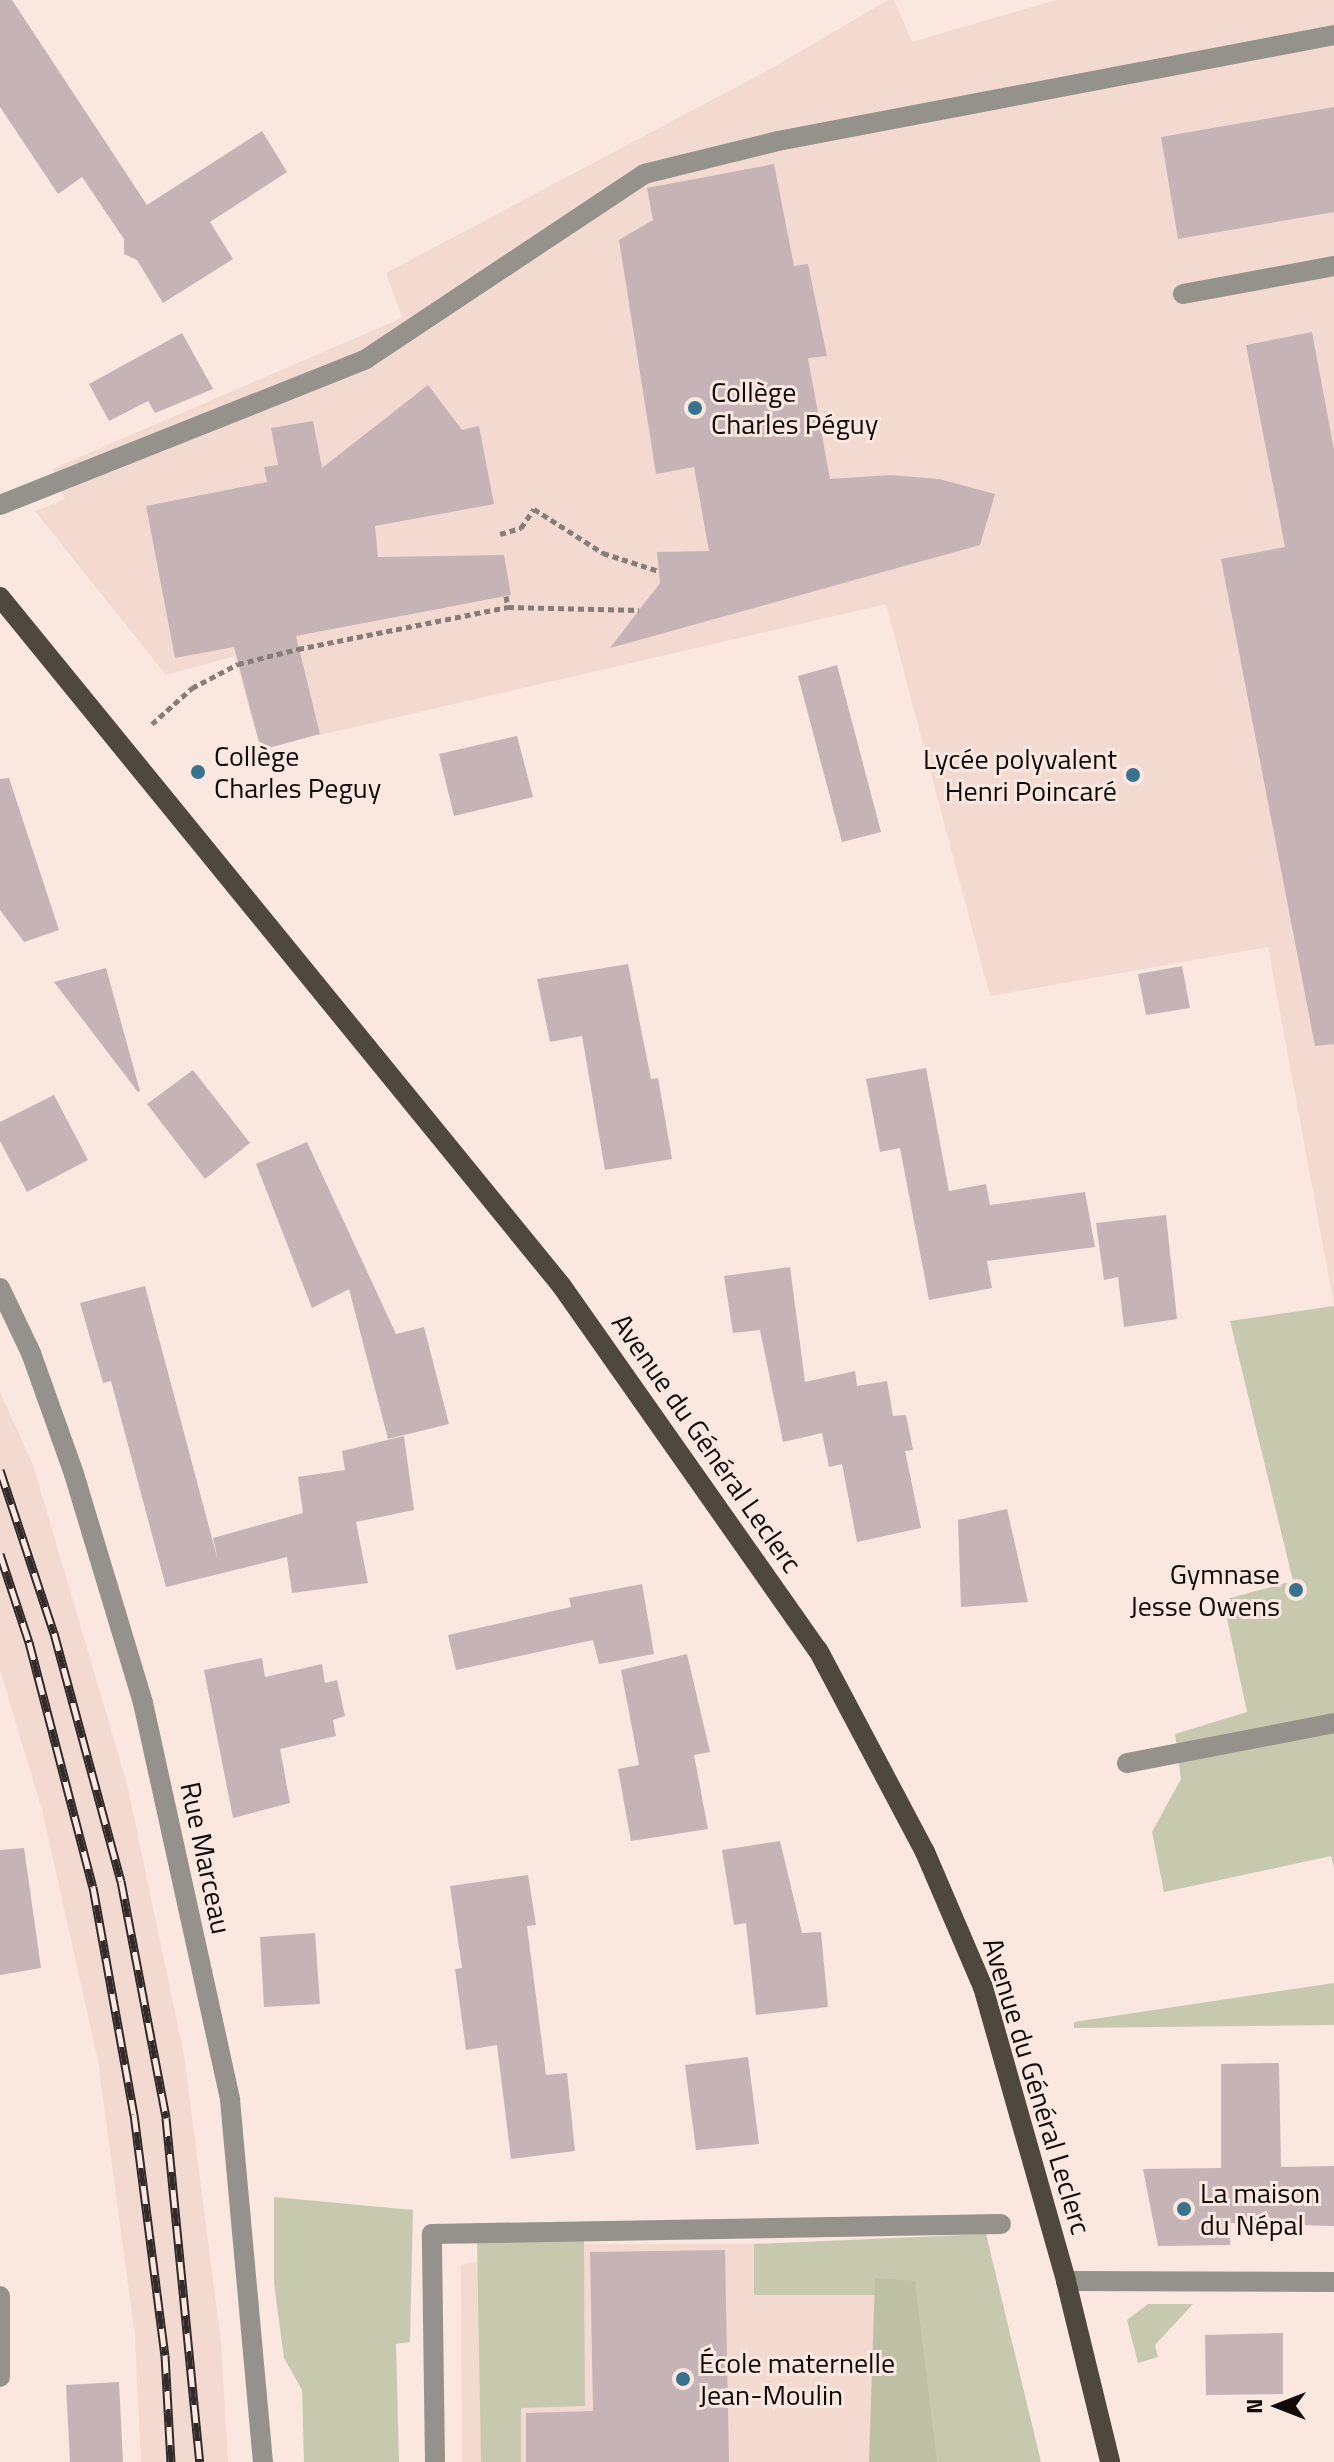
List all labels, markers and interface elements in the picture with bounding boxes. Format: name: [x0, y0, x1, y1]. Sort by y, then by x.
place label: Collège Charles Péguy: [711, 375, 878, 441]
marker: Collège Charles Péguy: [686, 399, 704, 417]
place label: Collège Charles Peguy: [214, 739, 381, 805]
place label: Lycée polyvalent Henri Poincaré: [923, 742, 1117, 808]
marker: Collège Charles Peguy: [189, 763, 207, 781]
marker: Lycée polyvalent Henri Poincaré: [1124, 766, 1142, 784]
street label: Avenue du Général Leclerc: [605, 1307, 809, 1579]
place label: Gymnase Jesse Owens: [1130, 1557, 1280, 1623]
marker: Gymnase Jesse Owens: [1287, 1581, 1305, 1599]
street label: Rue Marceau: [174, 1779, 238, 1937]
street label: Avenue du Général Leclerc: [976, 1934, 1098, 2238]
place label: La maison du Népal: [1200, 2176, 1320, 2242]
marker: La maison du Népal: [1175, 2200, 1193, 2218]
place label: École maternelle Jean-Moulin: [699, 2346, 895, 2412]
north arrow: [1238, 2366, 1318, 2446]
marker: École maternelle Jean-Moulin: [674, 2370, 692, 2388]
text: N: [1237, 2398, 1271, 2414]

